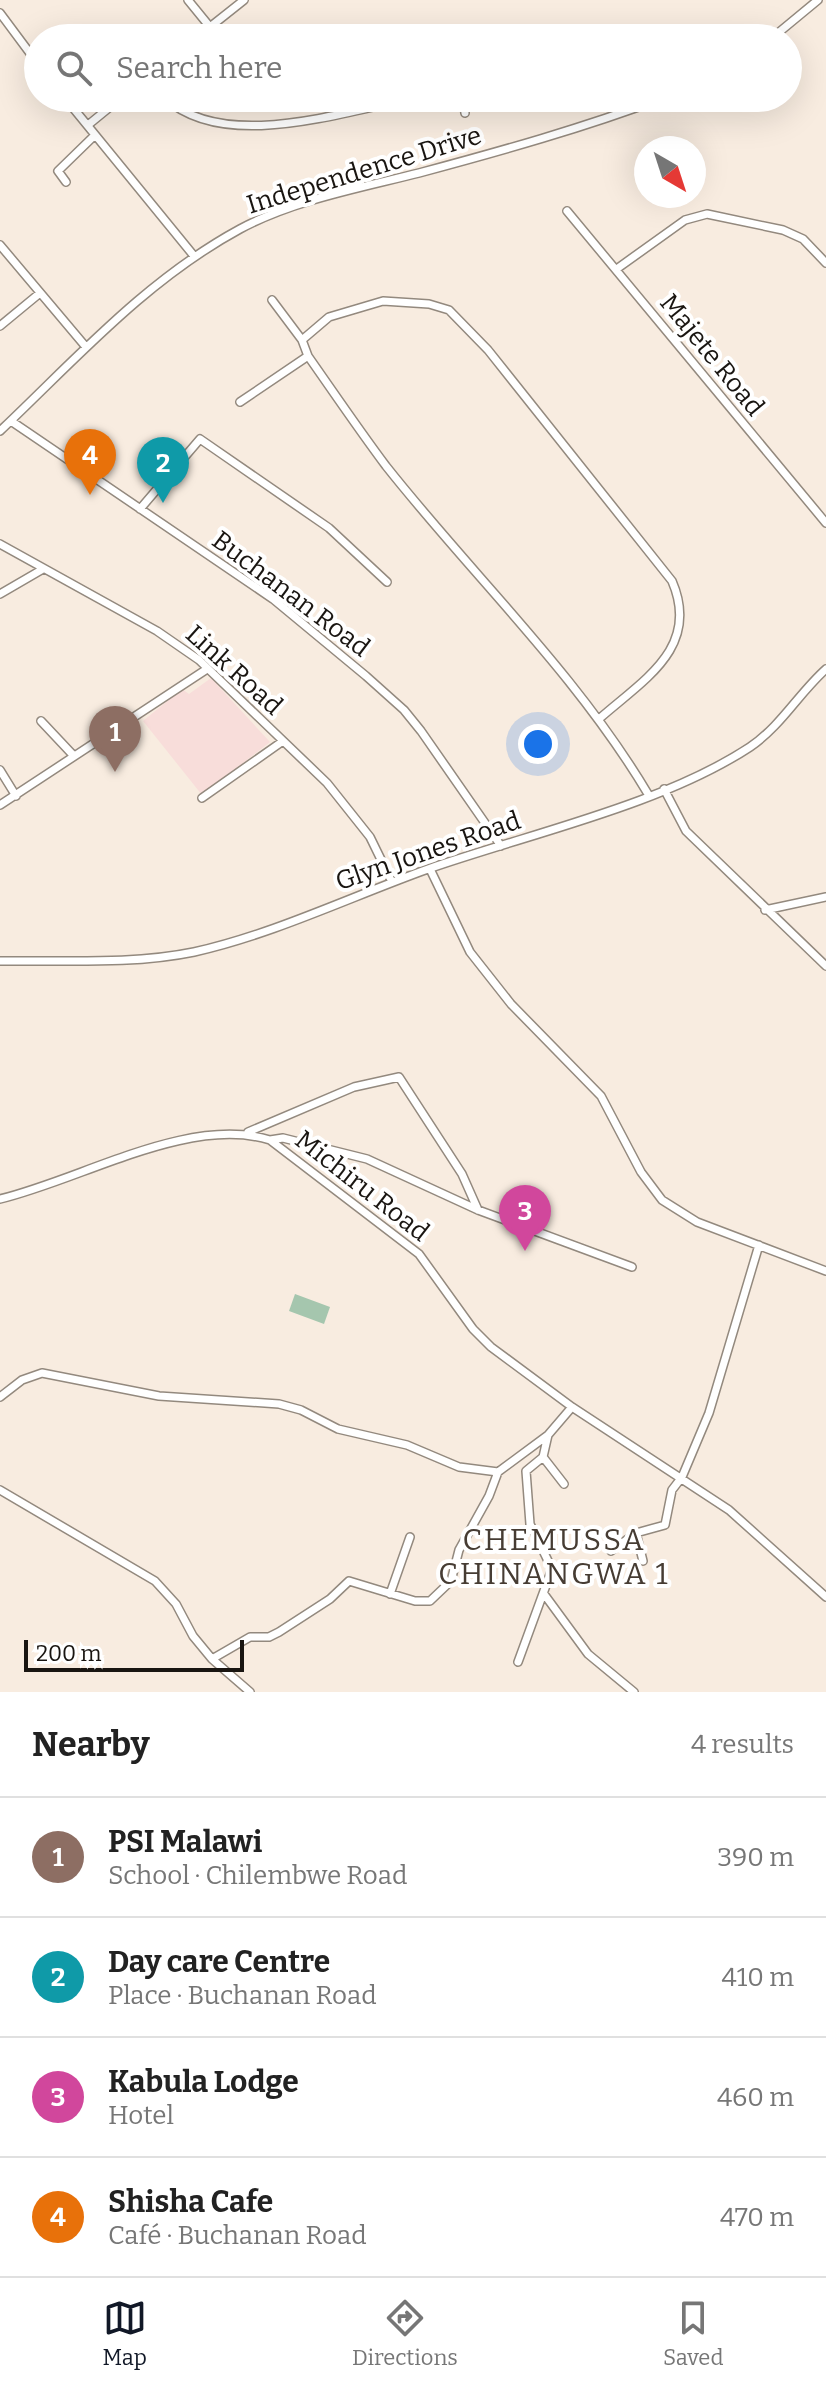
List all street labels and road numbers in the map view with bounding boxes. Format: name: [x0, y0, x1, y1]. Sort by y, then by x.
street label: Independence Drive: [243, 120, 485, 220]
street label: Majete Road: [653, 288, 771, 422]
street label: Buchanan Road: [206, 525, 376, 663]
street label: Link Road: [179, 619, 289, 721]
street label: Glyn Jones Road: [331, 805, 525, 897]
street label: Michiru Road: [289, 1124, 435, 1248]

